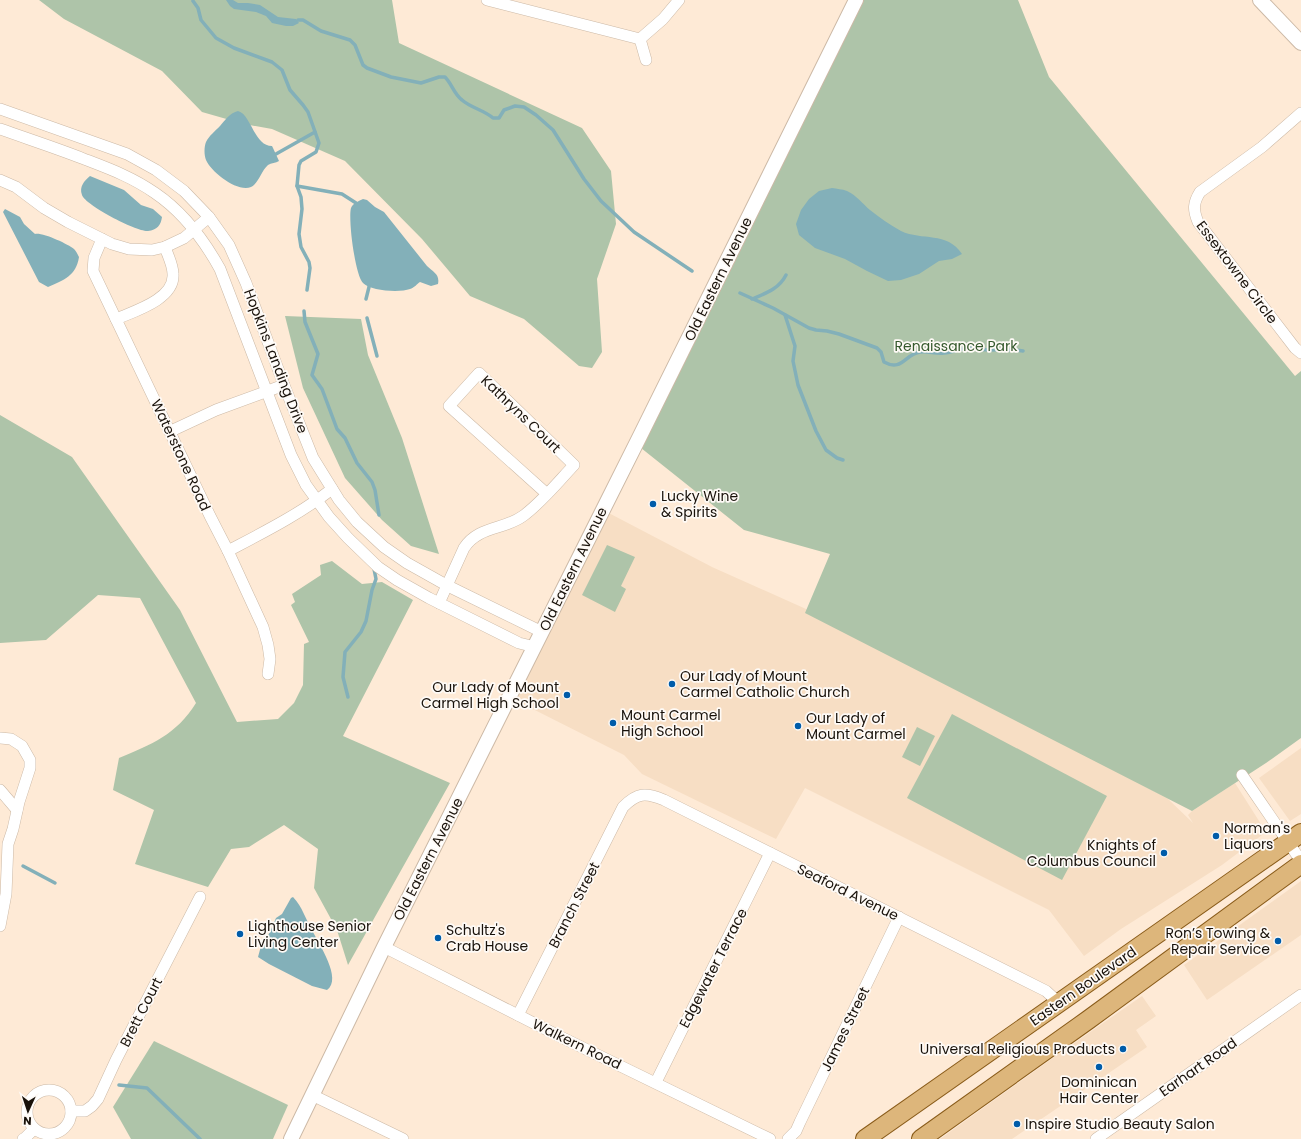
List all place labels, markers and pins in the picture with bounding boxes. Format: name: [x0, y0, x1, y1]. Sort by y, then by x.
place label: Lucky Wine & Spirits: [661, 486, 738, 522]
marker: Lucky Wine & Spirits: [648, 499, 658, 509]
place label: Our Lady of Mount Carmel Catholic Church: [680, 666, 850, 702]
place label: Our Lady of Mount Carmel High School: [421, 677, 559, 713]
marker: Our Lady of Mount Carmel Catholic Church: [667, 679, 677, 689]
marker: Our Lady of Mount Carmel High School: [562, 690, 572, 700]
place label: Mount Carmel High School: [621, 705, 721, 741]
place label: Our Lady of Mount Carmel: [806, 708, 906, 744]
marker: Mount Carmel High School: [608, 718, 618, 728]
marker: Our Lady of Mount Carmel: [793, 721, 803, 731]
place label: Norman's Liquors: [1224, 818, 1290, 854]
marker: Norman's Liquors: [1211, 831, 1221, 841]
place label: Knights of Columbus Council: [1027, 835, 1156, 871]
marker: Knights of Columbus Council: [1159, 848, 1169, 858]
place label: Lighthouse Senior Living Center: [248, 916, 371, 952]
place label: Schultz's Crab House: [446, 920, 529, 956]
place label: Ron’s Towing & Repair Service: [1165, 923, 1271, 959]
marker: Lighthouse Senior Living Center: [235, 929, 245, 939]
marker: Schultz's Crab House: [433, 933, 443, 943]
marker: Ron’s Towing & Repair Service: [1273, 936, 1283, 946]
place label: Universal Religious Products: [920, 1039, 1115, 1059]
marker: Universal Religious Products: [1118, 1044, 1128, 1054]
marker: Dominican Hair Center: [1094, 1062, 1104, 1072]
place label: Dominican Hair Center: [1059, 1072, 1139, 1108]
place label: Inspire Studio Beauty Salon: [1025, 1114, 1215, 1134]
marker: Inspire Studio Beauty Salon: [1012, 1119, 1022, 1129]

